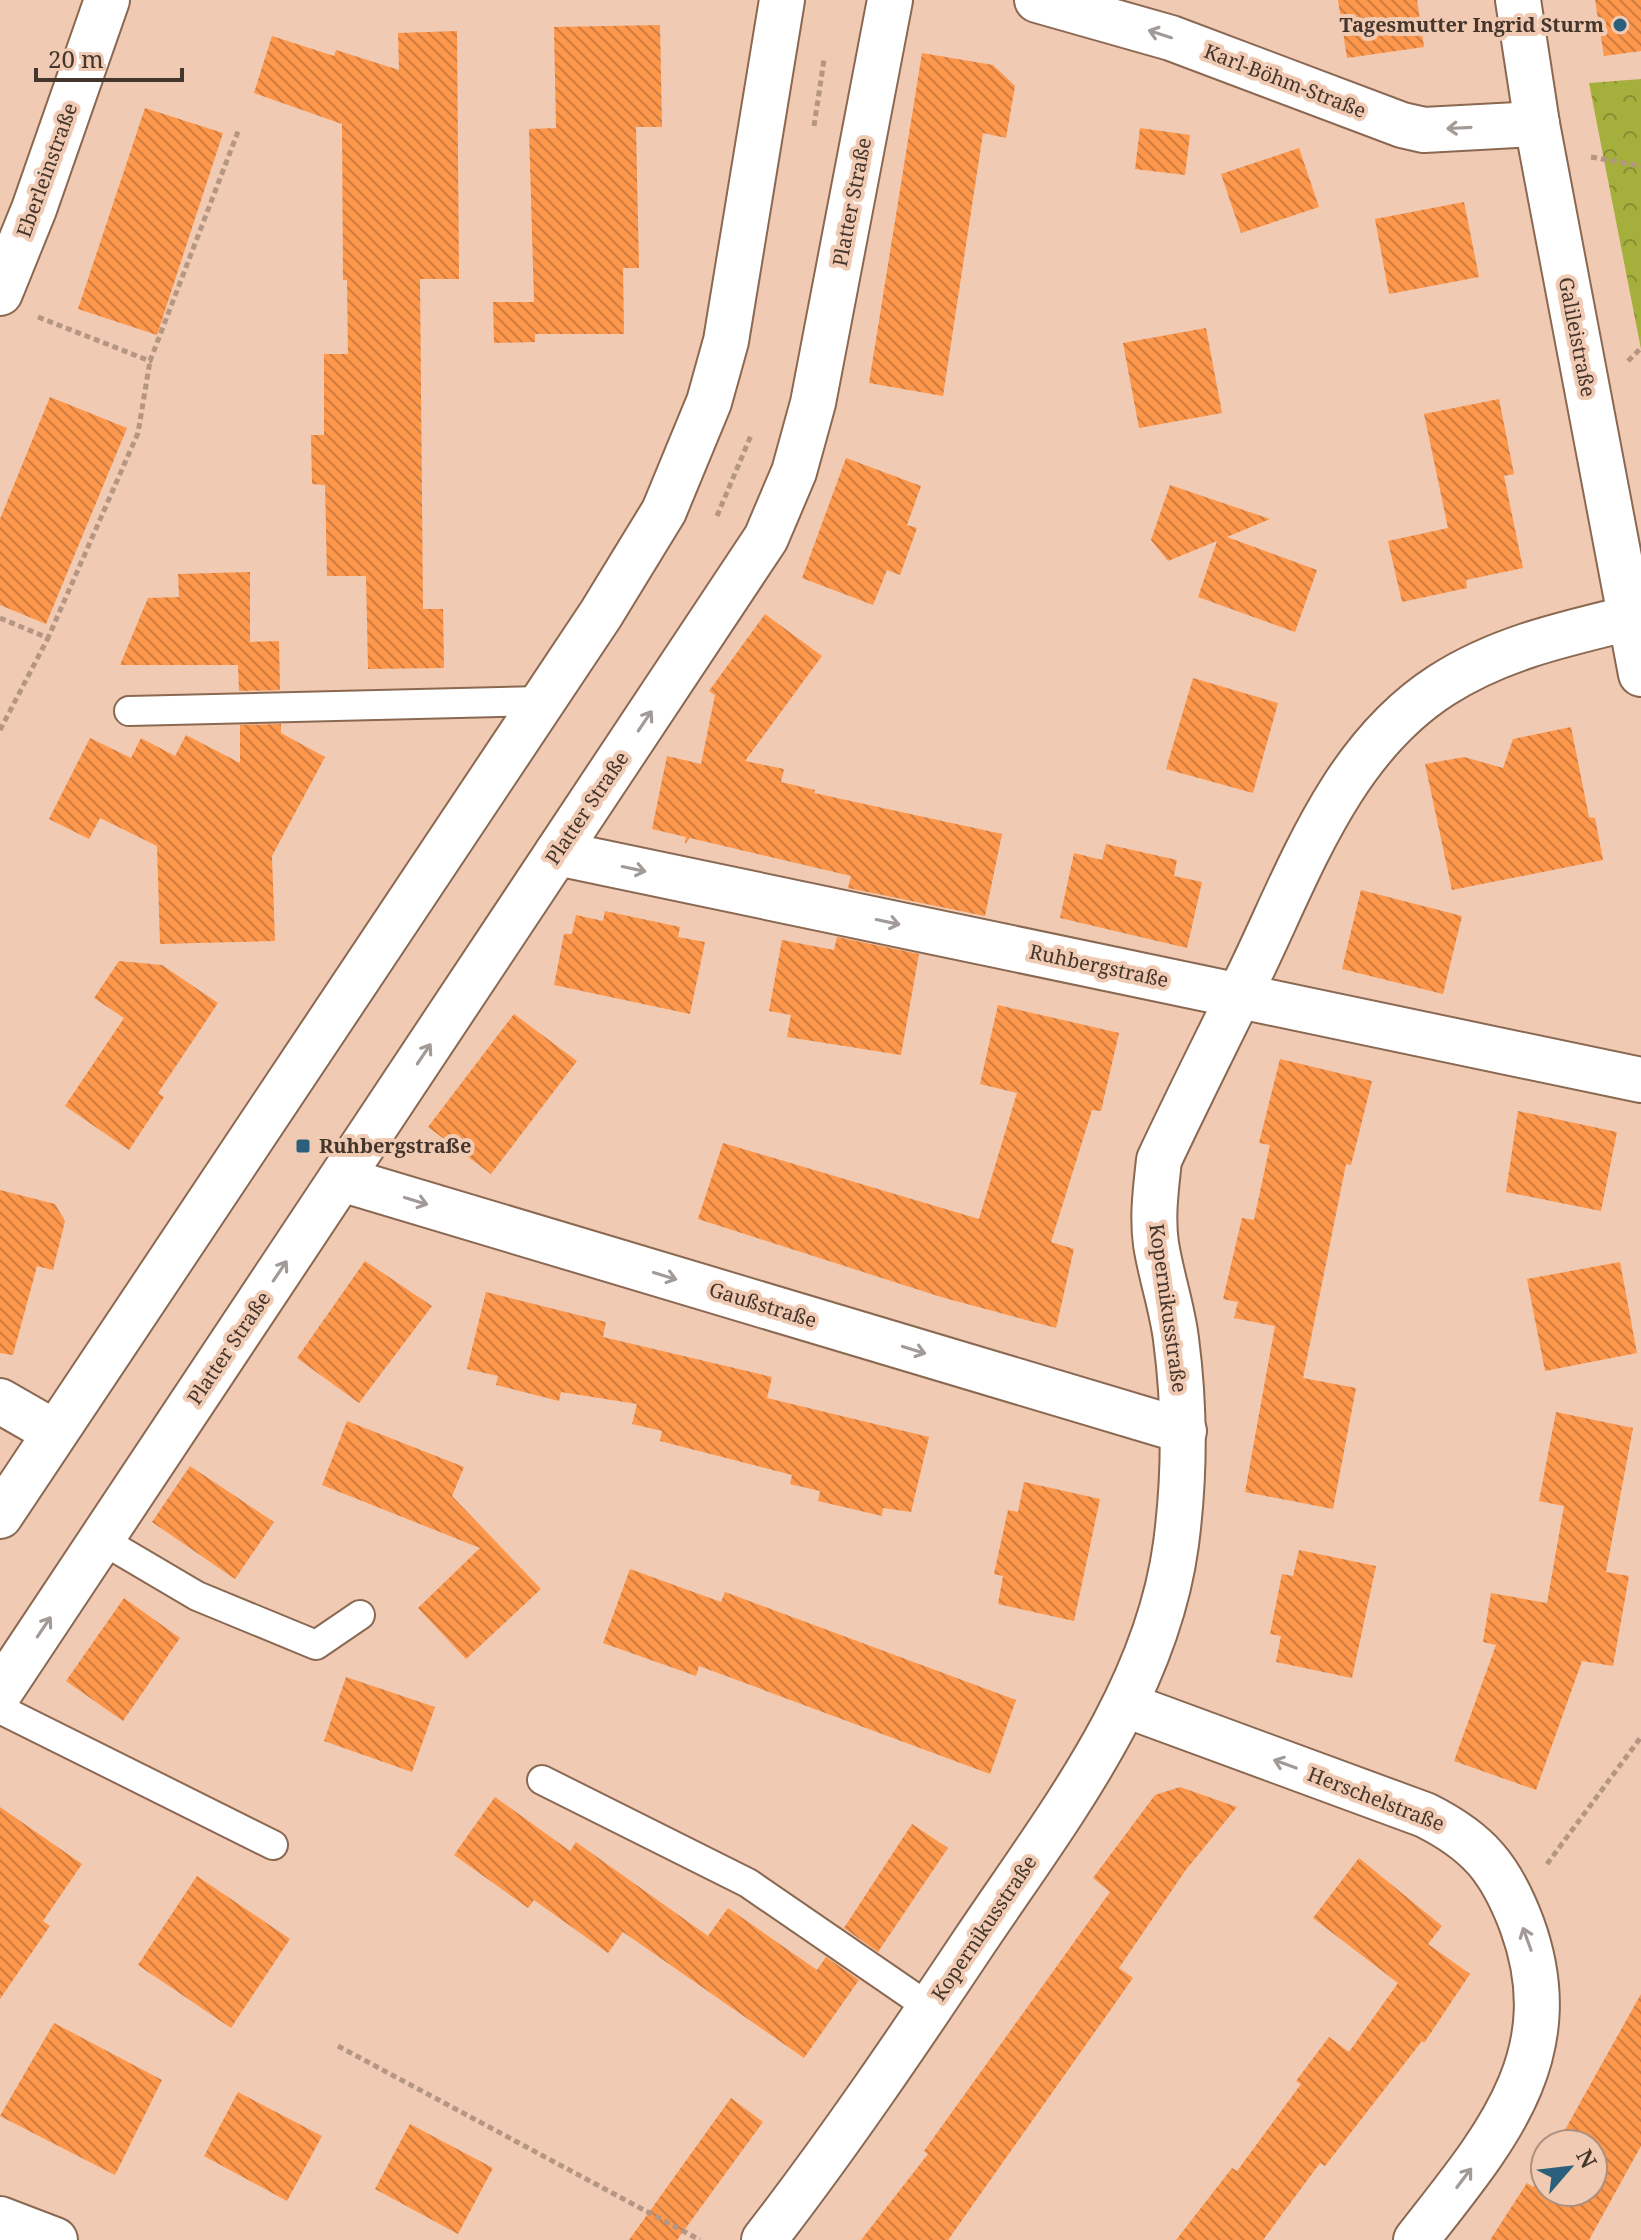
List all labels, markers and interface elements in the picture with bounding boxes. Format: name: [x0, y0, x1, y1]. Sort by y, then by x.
place label: Tagesmutter Ingrid Sturm: [1339, 11, 1604, 38]
marker: Tagesmutter Ingrid Sturm: [1611, 16, 1629, 34]
one-way arrow: [1148, 26, 1173, 41]
scale bar: [36, 32, 182, 82]
street label: Karl-Böhm-Straße: [1200, 37, 1370, 124]
text: 20 m: [48, 42, 104, 75]
street label: Eberleinstraße: [10, 99, 83, 241]
one-way arrow: [1446, 121, 1473, 136]
street label: Platter Straße: [826, 135, 877, 269]
street label: Galileistraße: [1553, 275, 1602, 399]
one-way arrow: [638, 710, 654, 733]
street label: Platter Straße: [539, 746, 634, 869]
one-way arrow: [620, 862, 646, 877]
one-way arrow: [875, 915, 900, 930]
street label: Ruhbergstraße: [1027, 938, 1171, 993]
one-way arrow: [416, 1043, 432, 1066]
place label: Ruhbergstraße: [319, 1132, 471, 1159]
marker: Ruhbergstraße: [294, 1137, 312, 1155]
one-way arrow: [403, 1194, 429, 1209]
street label: Kopernikusstraße: [1143, 1222, 1194, 1394]
one-way arrow: [273, 1260, 289, 1283]
one-way arrow: [652, 1269, 678, 1284]
street label: Gaußstraße: [706, 1275, 820, 1334]
street label: Platter Straße: [181, 1286, 276, 1409]
one-way arrow: [901, 1343, 927, 1358]
one-way arrow: [35, 1617, 52, 1639]
one-way arrow: [1273, 1756, 1298, 1770]
street label: Herschelstraße: [1304, 1760, 1448, 1837]
street label: Kopernikusstraße: [925, 1850, 1042, 2006]
one-way arrow: [1519, 1927, 1533, 1952]
north arrow: [1529, 2128, 1609, 2208]
text: N: [1570, 2143, 1605, 2173]
one-way arrow: [1455, 2168, 1472, 2189]

